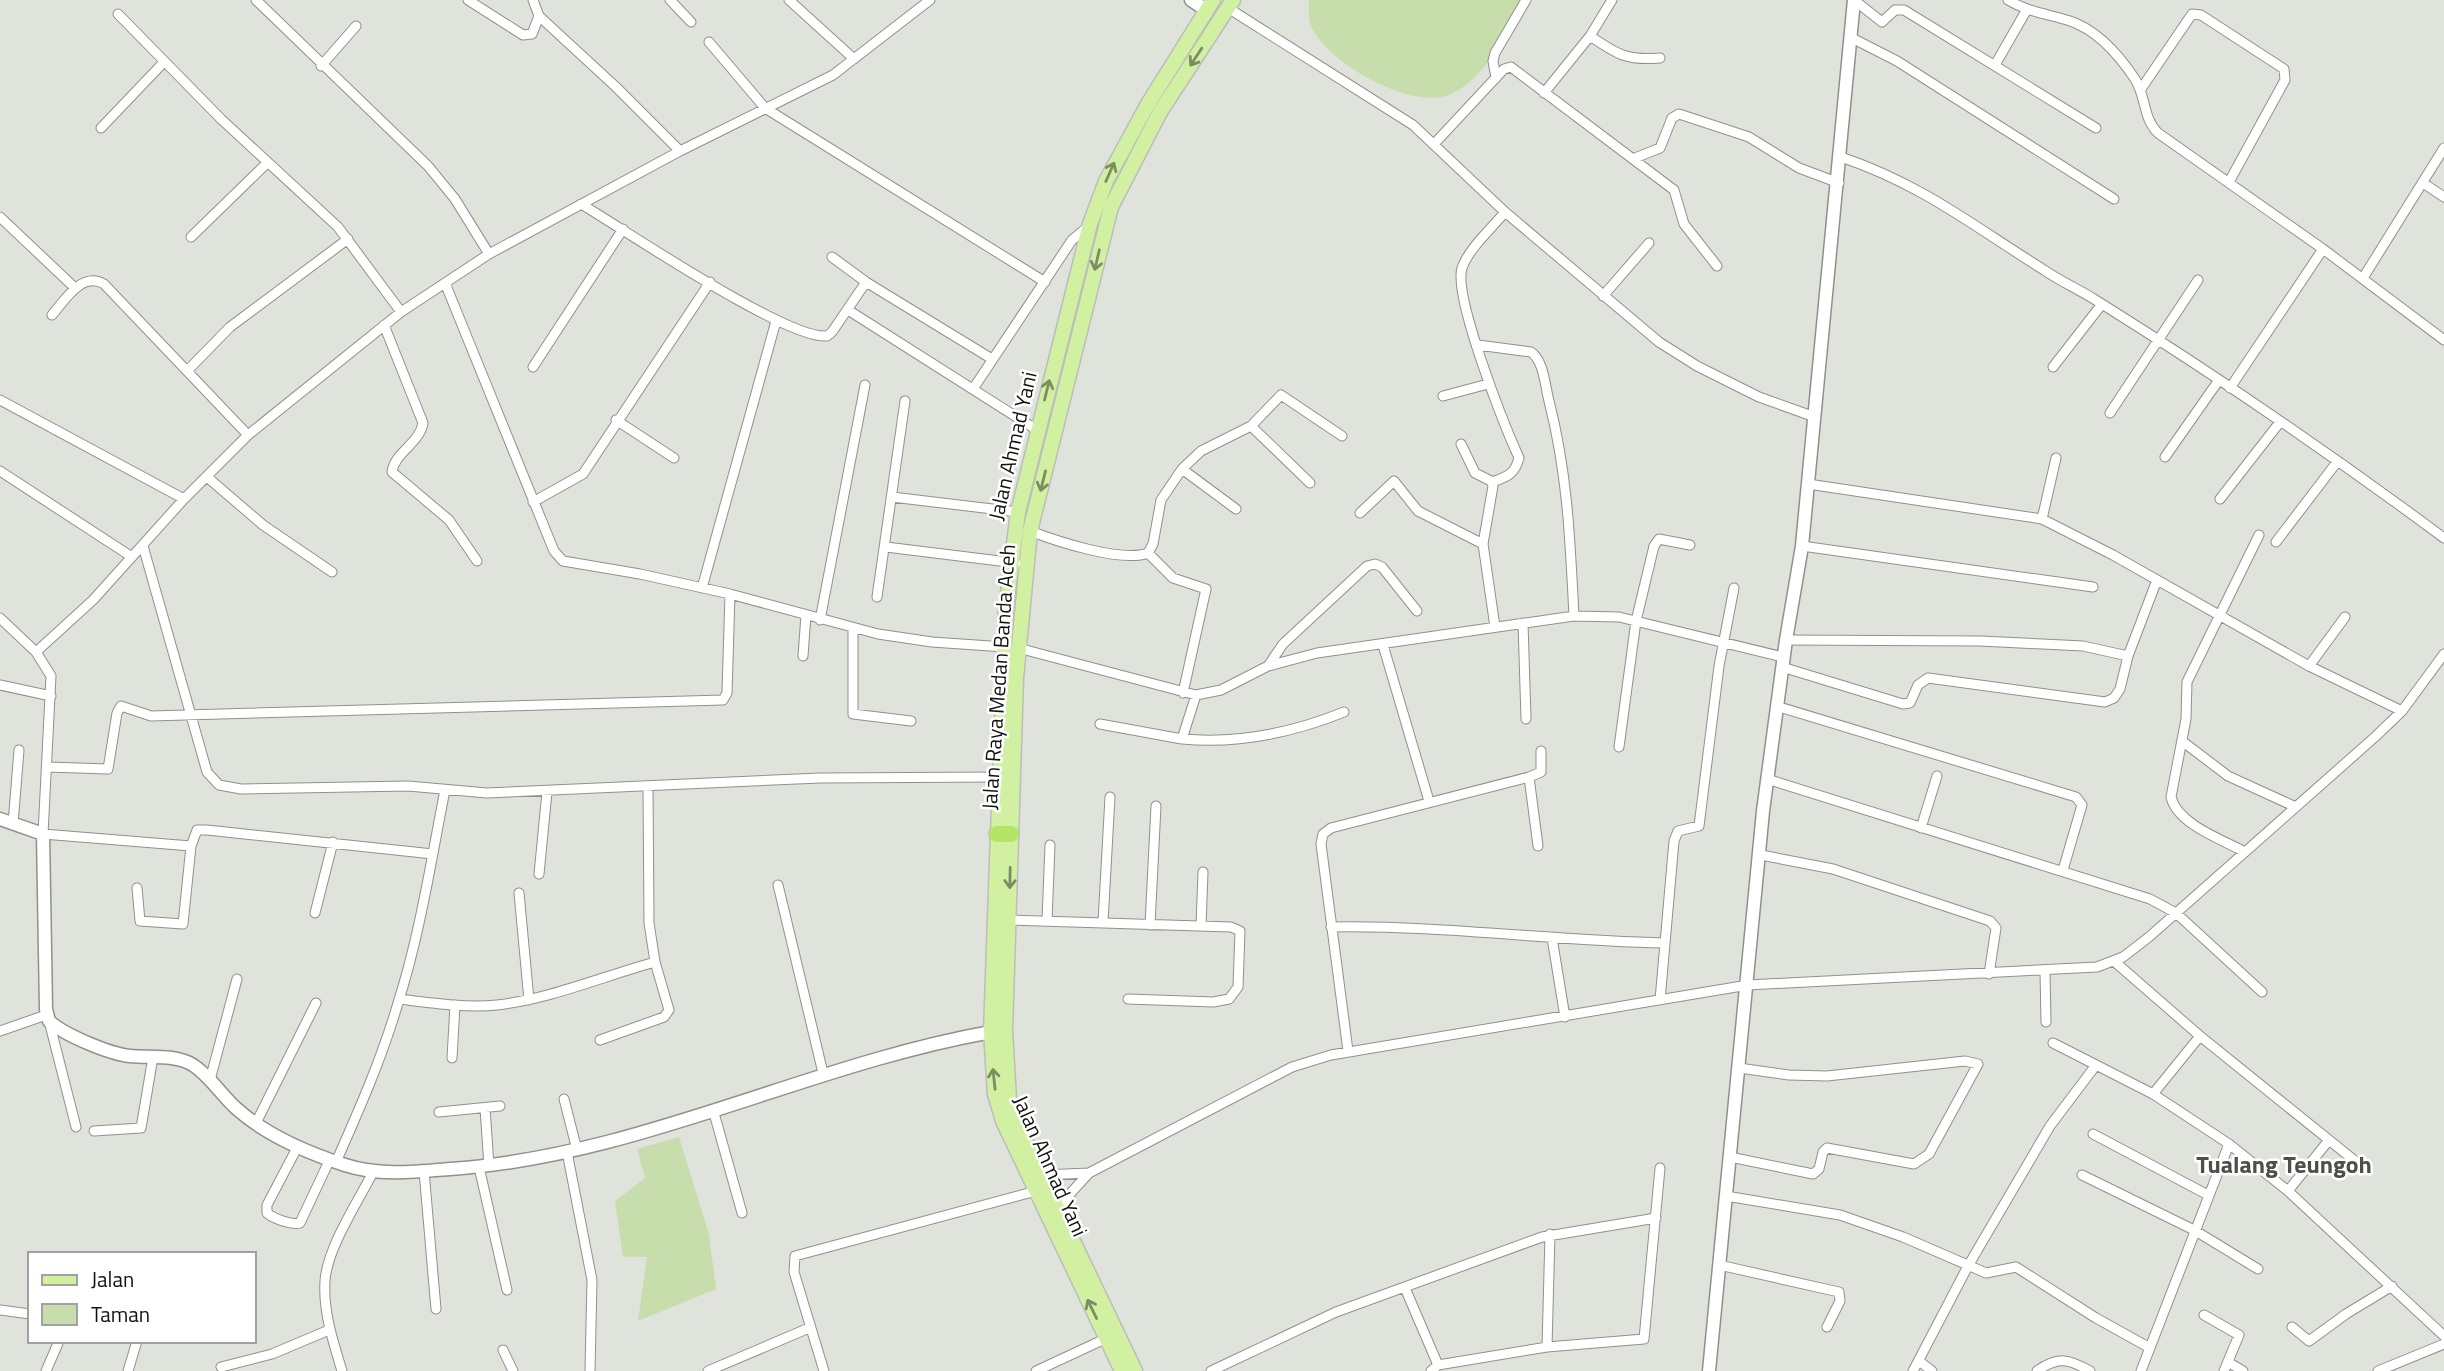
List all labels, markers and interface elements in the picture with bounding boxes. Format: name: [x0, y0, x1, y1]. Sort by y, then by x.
one-way arrow: [1188, 47, 1203, 66]
one-way arrow: [1104, 162, 1117, 183]
one-way arrow: [1089, 248, 1103, 271]
street label: Jalan Ahmad Yani: [979, 368, 1045, 523]
one-way arrow: [1041, 379, 1054, 402]
one-way arrow: [1036, 469, 1049, 492]
street label: Jalan Raya Medan Banda Aceh: [973, 543, 1023, 811]
one-way arrow: [1003, 866, 1017, 889]
one-way arrow: [987, 1068, 1000, 1090]
street label: Jalan Ahmad Yani: [1005, 1090, 1096, 1241]
district label: Tualang Teungoh: [2196, 1146, 2372, 1182]
legend: [28, 1252, 256, 1343]
text: Jalan: [91, 1263, 134, 1295]
text: Taman: [91, 1298, 150, 1330]
one-way arrow: [1085, 1299, 1099, 1320]

